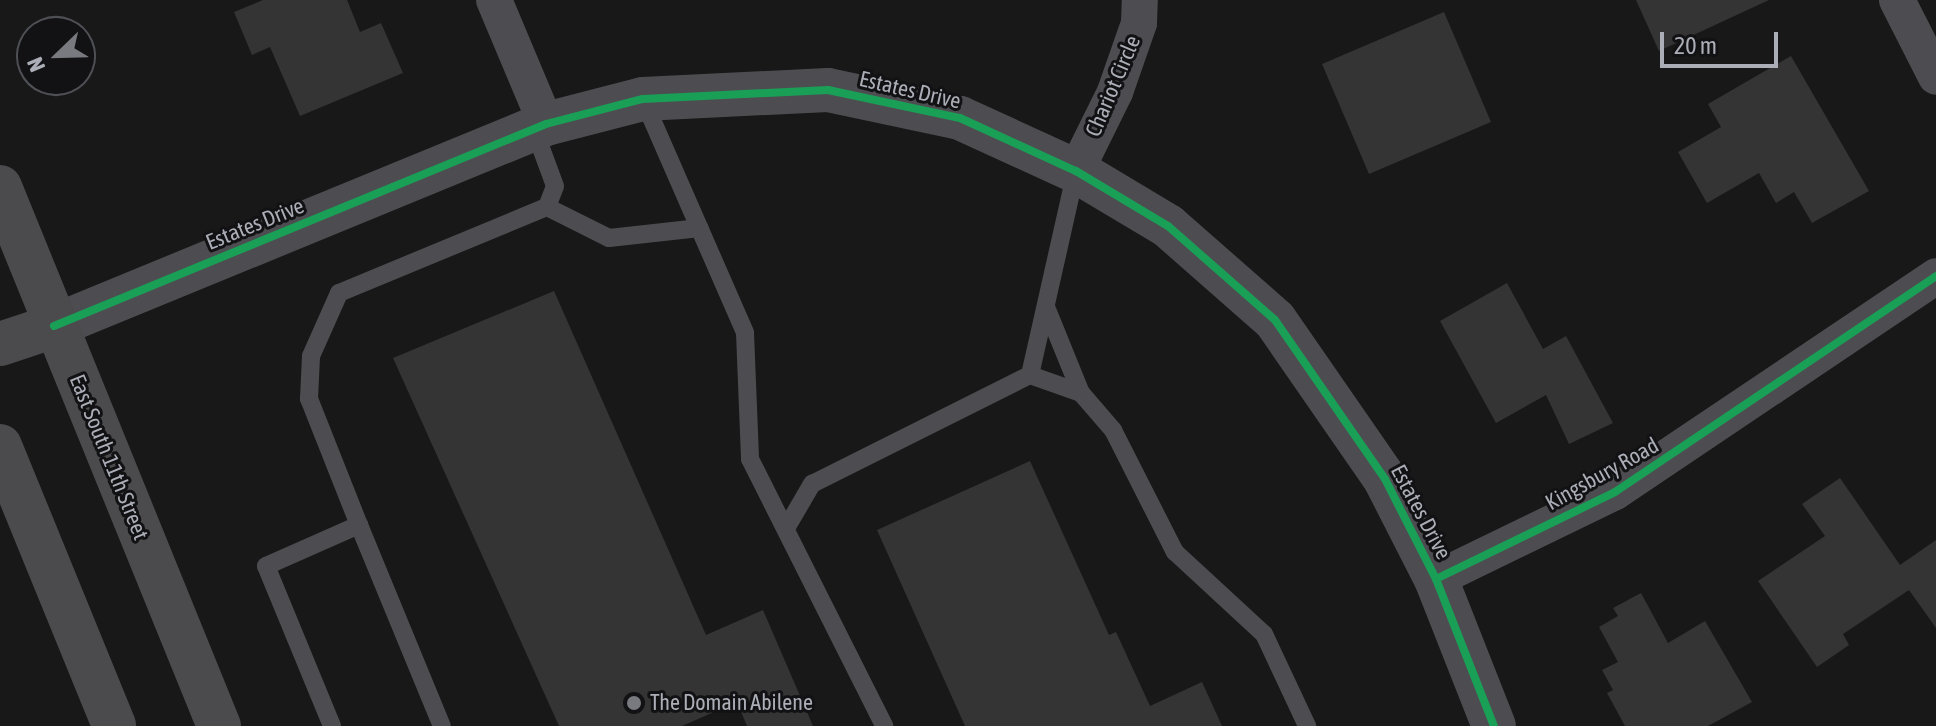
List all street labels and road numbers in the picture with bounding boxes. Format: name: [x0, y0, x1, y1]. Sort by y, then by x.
street label: Chariot Circle: [1080, 31, 1146, 141]
street label: Estates Drive: [857, 66, 963, 114]
street label: Estates Drive: [202, 192, 308, 256]
street label: East South 11th Street: [64, 371, 154, 543]
street label: Kingsbury Road: [1541, 432, 1663, 516]
street label: Estates Drive: [1385, 460, 1457, 564]

